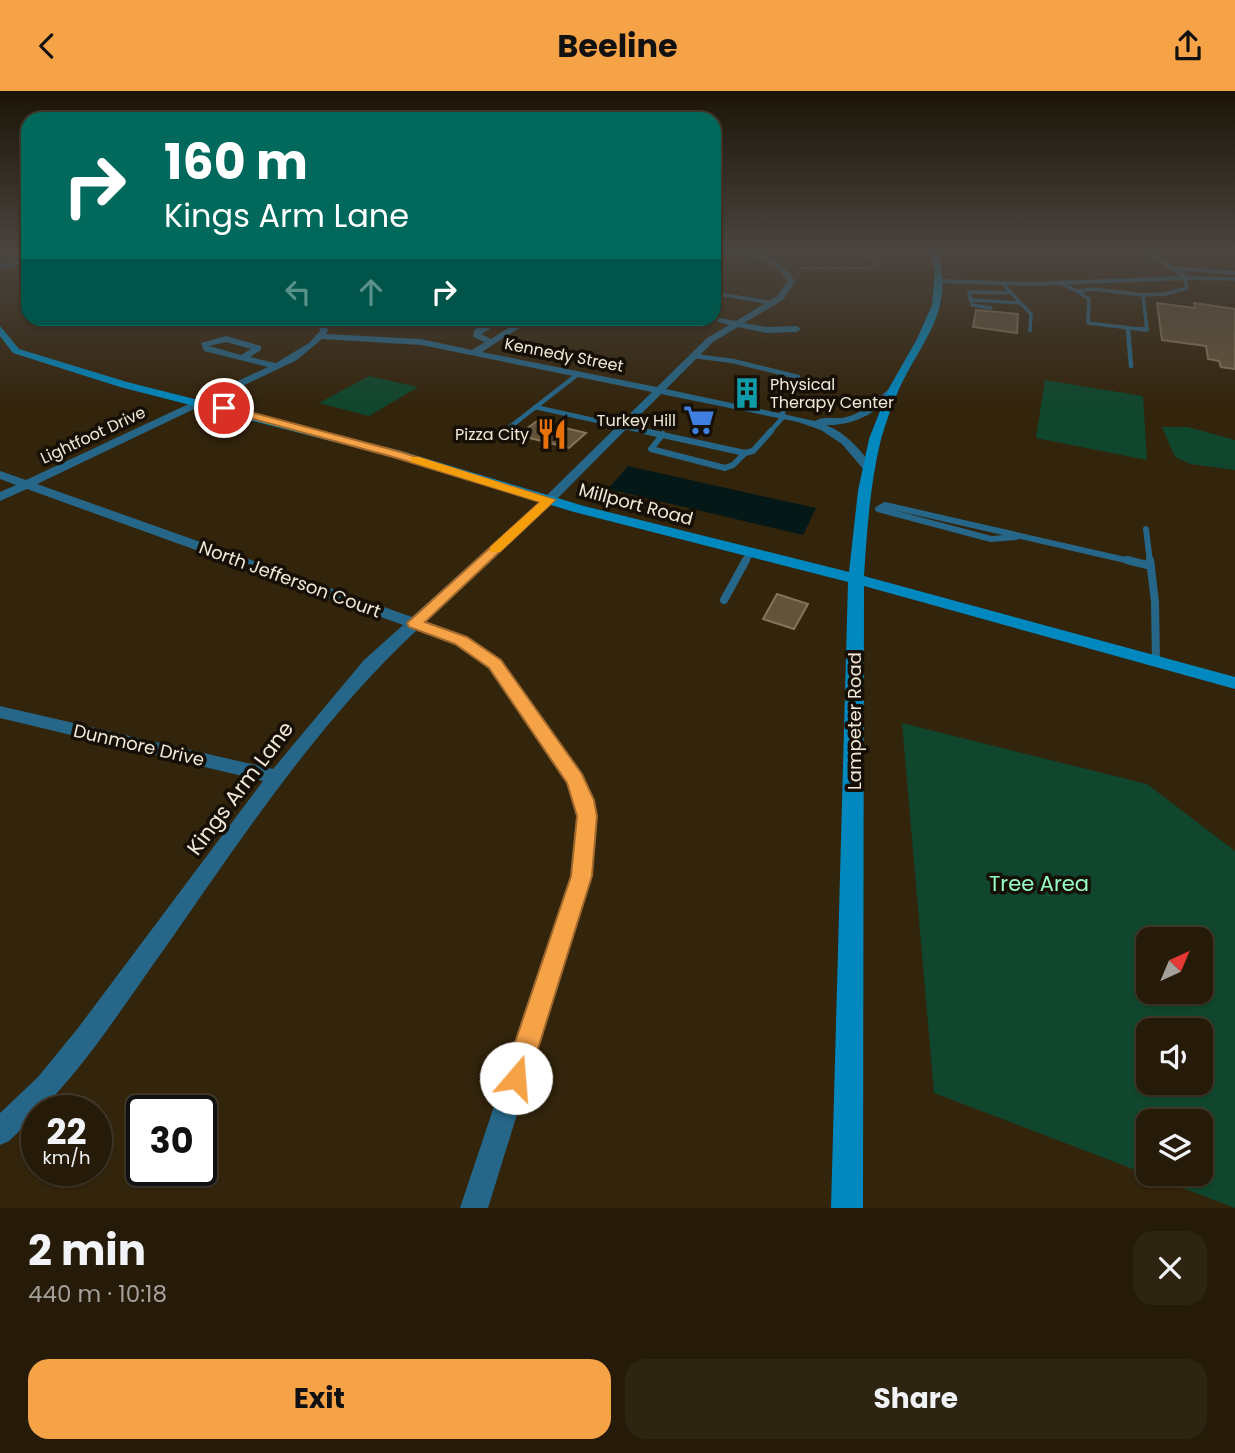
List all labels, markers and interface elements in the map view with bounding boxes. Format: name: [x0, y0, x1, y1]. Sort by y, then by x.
text: Beeline: [557, 23, 678, 68]
icon: back: [28, 27, 66, 65]
icon: share: [1169, 27, 1207, 65]
text: 160 m: [164, 128, 308, 196]
icon: right: [49, 140, 140, 231]
text: Kings Arm Lane: [164, 193, 409, 238]
icon: left: [279, 273, 317, 311]
icon: ahead: [352, 273, 390, 311]
icon: right: [425, 273, 463, 311]
street label: Kennedy Street: [502, 332, 626, 378]
place label: Physical Therapy Center: [770, 373, 894, 414]
building icon: Physical Therapy Center: [730, 376, 764, 410]
pin: [194, 378, 254, 438]
icon: arrive: [205, 389, 243, 427]
street label: Lightfoot Drive: [37, 401, 149, 469]
supermarket icon: Turkey Hill: [682, 403, 716, 437]
place label: Turkey Hill: [597, 409, 676, 432]
restaurant icon: Pizza City: [535, 417, 569, 451]
place label: Pizza City: [455, 423, 529, 446]
street label: Millport Road: [576, 477, 696, 531]
street label: North Jefferson Court: [196, 534, 384, 624]
street label: Lampeter Road: [842, 652, 867, 790]
street label: Kings Arm Lane: [180, 715, 300, 861]
street label: Dunmore Drive: [71, 718, 207, 772]
park label: Tree Area: [989, 869, 1089, 898]
north arrow: [1136, 927, 1213, 1005]
map controls: [1136, 927, 1213, 1186]
button: sound: [1136, 1018, 1213, 1095]
position arrow: [479, 1041, 553, 1115]
speed limit sign: 30: [126, 1095, 217, 1186]
text: 22: [47, 1107, 86, 1156]
button: layers: [1136, 1109, 1213, 1186]
text: km/h: [43, 1145, 90, 1170]
text: 2 min: [28, 1221, 146, 1280]
button: close: [1133, 1231, 1207, 1305]
text: 440 m · 10:18: [28, 1278, 167, 1310]
button: Exit: [28, 1359, 611, 1439]
button: Share: [625, 1359, 1207, 1439]

